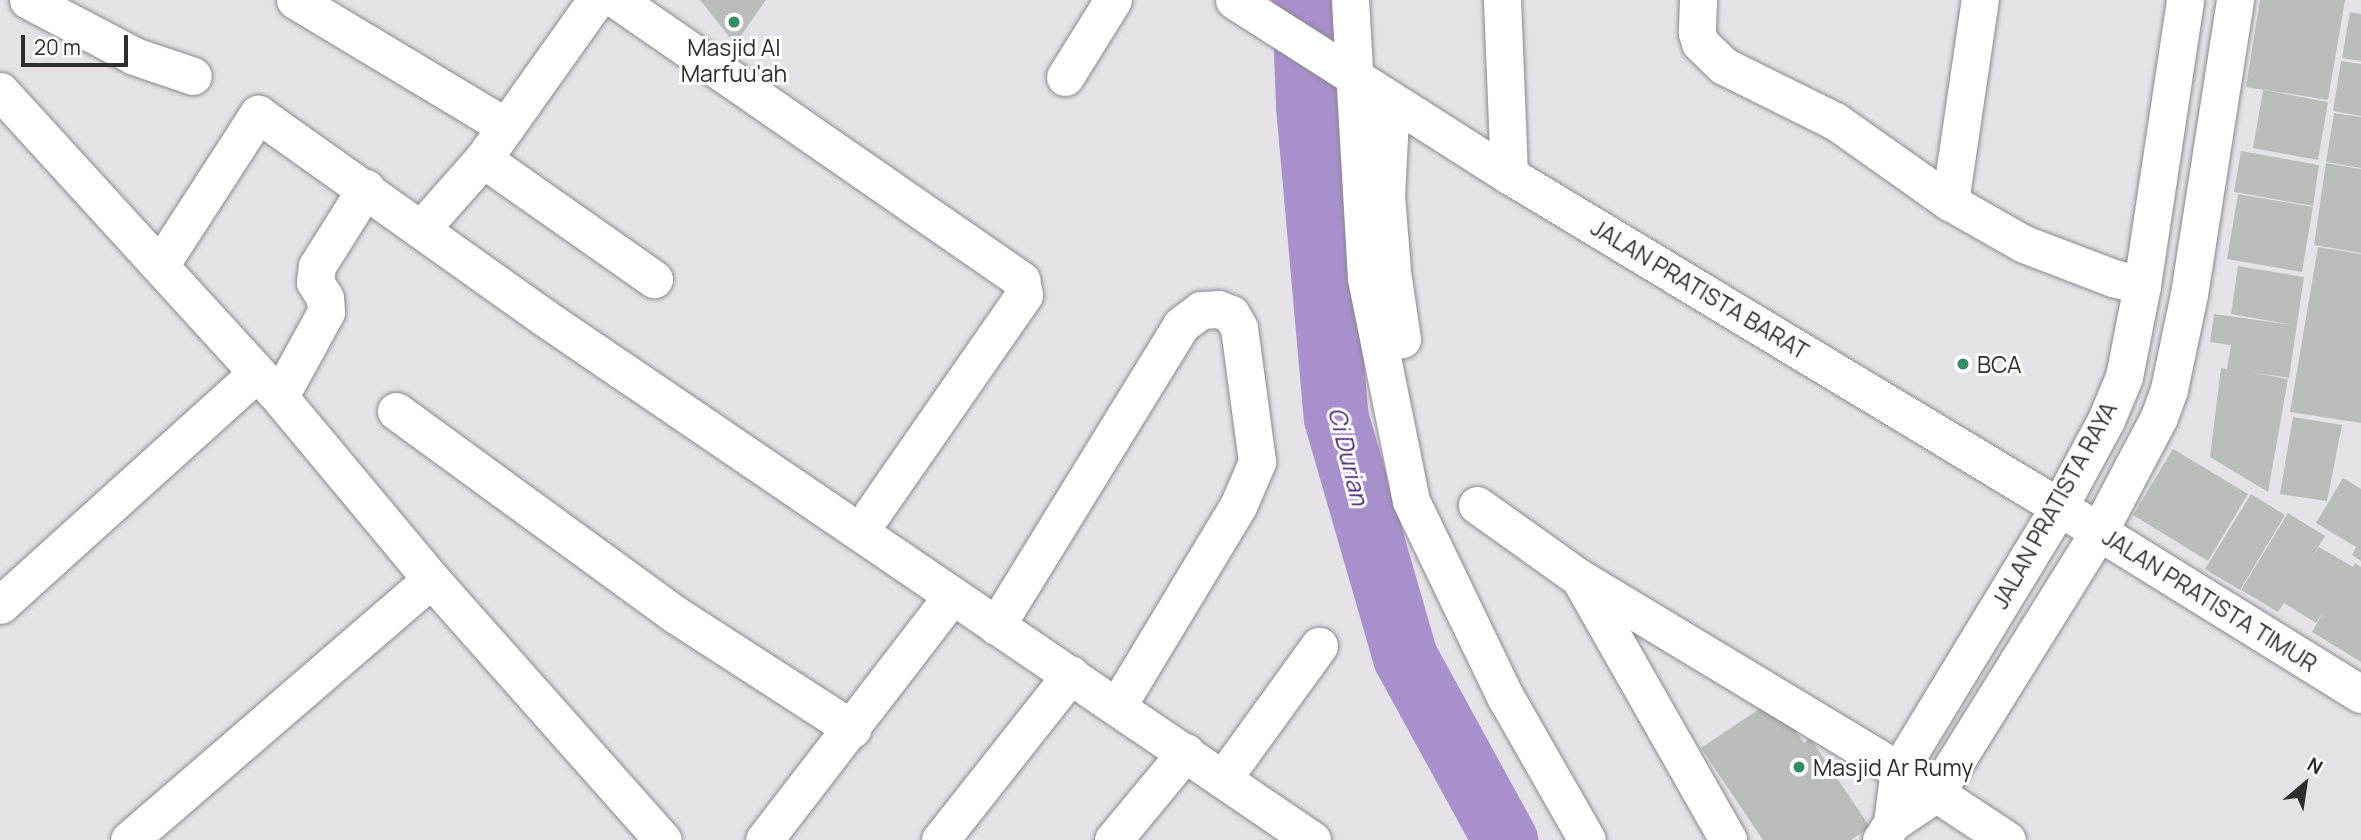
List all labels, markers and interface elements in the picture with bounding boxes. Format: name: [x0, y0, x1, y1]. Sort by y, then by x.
marker: Masjid Al Marfuu'ah: [726, 14, 742, 30]
scale bar: [24, 21, 131, 65]
text: 20 m: [34, 33, 81, 61]
place label: Masjid Al Marfuu'ah: [681, 33, 787, 87]
street label: JALAN PRATISTA BARAT: [1586, 213, 1814, 365]
place label: BCA: [1977, 350, 2022, 378]
marker: BCA: [1955, 356, 1971, 372]
street label: JALAN PRATISTA RAYA: [1986, 397, 2122, 613]
water label: Ci Durian: [1323, 404, 1375, 508]
street label: JALAN PRATISTA TIMUR: [2098, 523, 2322, 677]
north arrow: [2270, 749, 2340, 819]
text: N: [2303, 751, 2327, 780]
place label: Masjid Ar Rumy: [1813, 753, 1973, 781]
marker: Masjid Ar Rumy: [1791, 759, 1807, 775]

